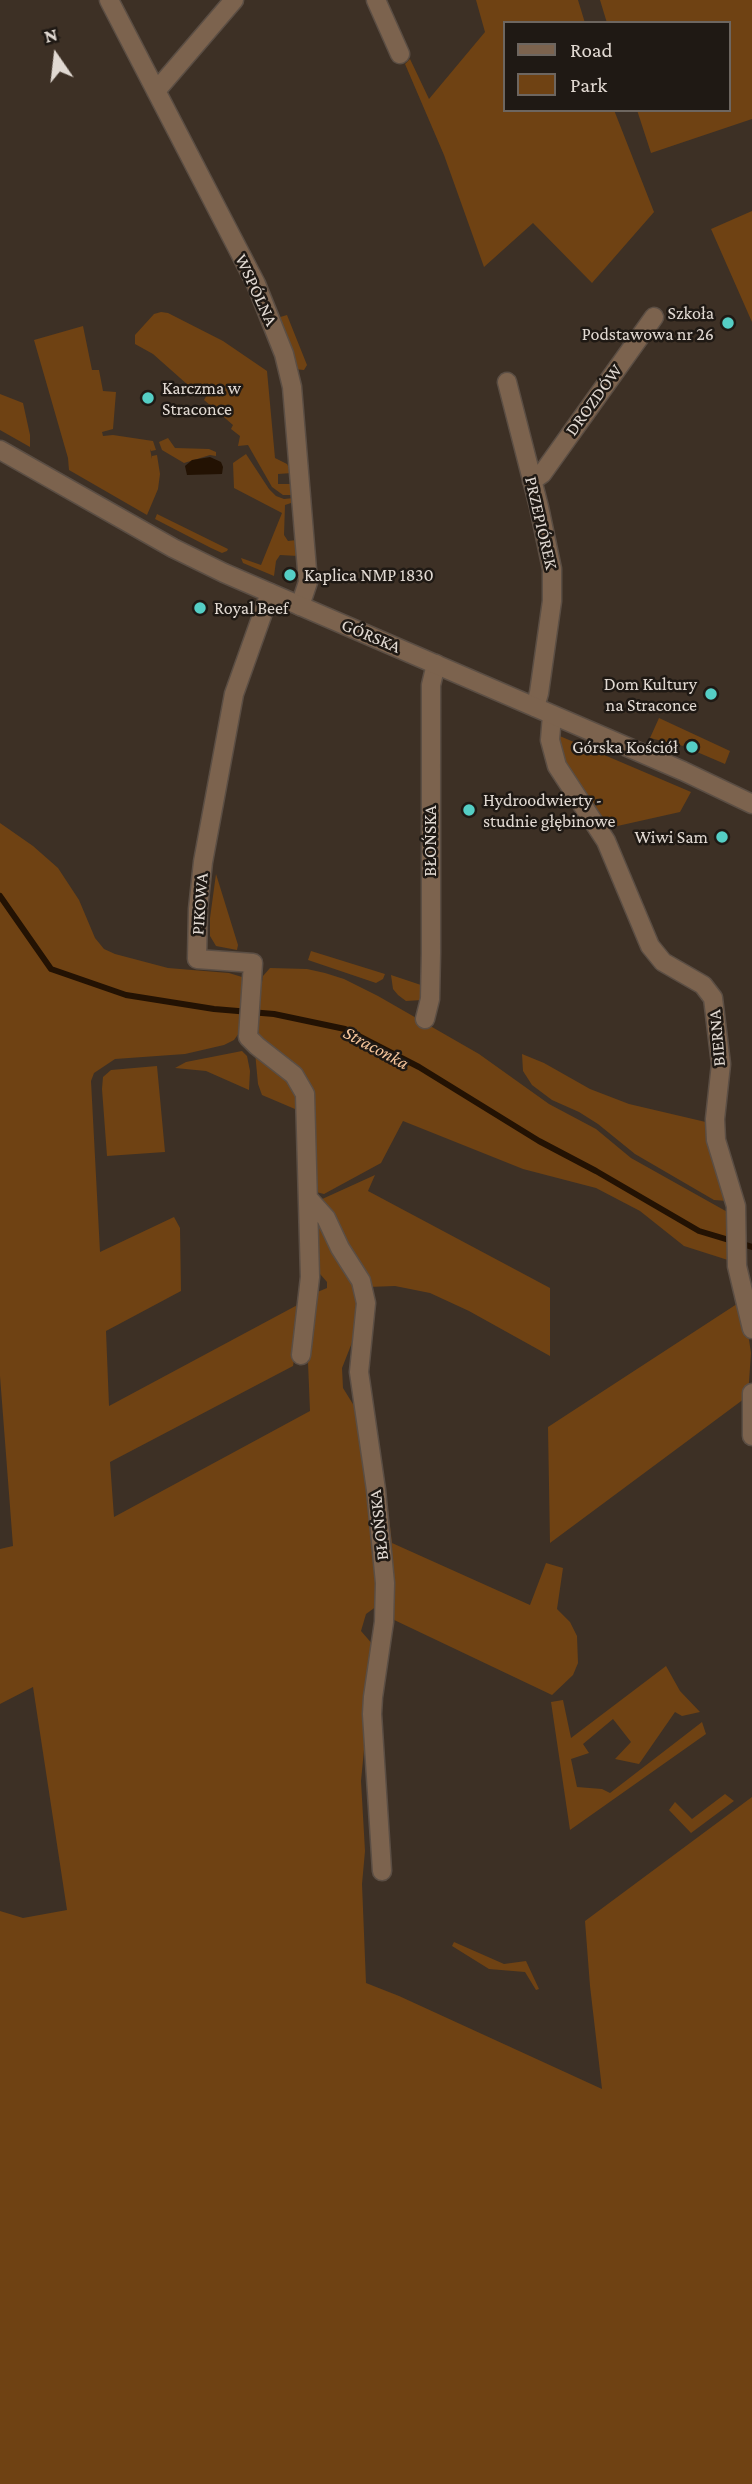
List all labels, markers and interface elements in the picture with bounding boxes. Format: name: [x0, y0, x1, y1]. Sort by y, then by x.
north arrow: [21, 21, 91, 91]
legend: [504, 21, 731, 112]
text: N: [42, 23, 60, 47]
text: Road: [570, 38, 613, 62]
text: Park: [570, 73, 607, 97]
street label: WSPÓLNA: [230, 251, 282, 329]
place label: Szkoła Podstawowa nr 26: [582, 302, 714, 344]
marker: Szkoła Podstawowa nr 26: [720, 315, 736, 331]
street label: DROZDÓW: [561, 360, 627, 440]
place label: Karczma w Straconce: [162, 377, 241, 420]
marker: Karczma w Straconce: [140, 390, 156, 406]
street label: PRZEPIÓREK: [520, 474, 562, 572]
place label: Kaplica NMP 1830: [304, 564, 434, 586]
marker: Kaplica NMP 1830: [282, 567, 298, 583]
place label: Royal Beef: [214, 597, 288, 619]
marker: Royal Beef: [192, 600, 208, 616]
street label: GÓRSKA: [338, 614, 404, 658]
place label: Dom Kultury na Straconce: [604, 673, 697, 716]
marker: Dom Kultury na Straconce: [703, 686, 719, 702]
place label: Górska Kościół: [572, 736, 678, 758]
marker: Górska Kościół: [684, 739, 700, 755]
place label: Hydroodwierty - studnie głębinowe: [483, 789, 615, 832]
marker: Hydroodwierty - studnie głębinowe: [461, 802, 477, 818]
street label: BŁOŃSKA: [419, 805, 441, 877]
place label: Wiwi Sam: [634, 826, 708, 848]
marker: Wiwi Sam: [714, 829, 730, 845]
street label: PIKOWA: [187, 872, 213, 936]
street label: BIERNA: [704, 1009, 730, 1067]
water label: Straconka: [339, 1021, 413, 1075]
street label: BŁOŃSKA: [365, 1488, 393, 1562]

